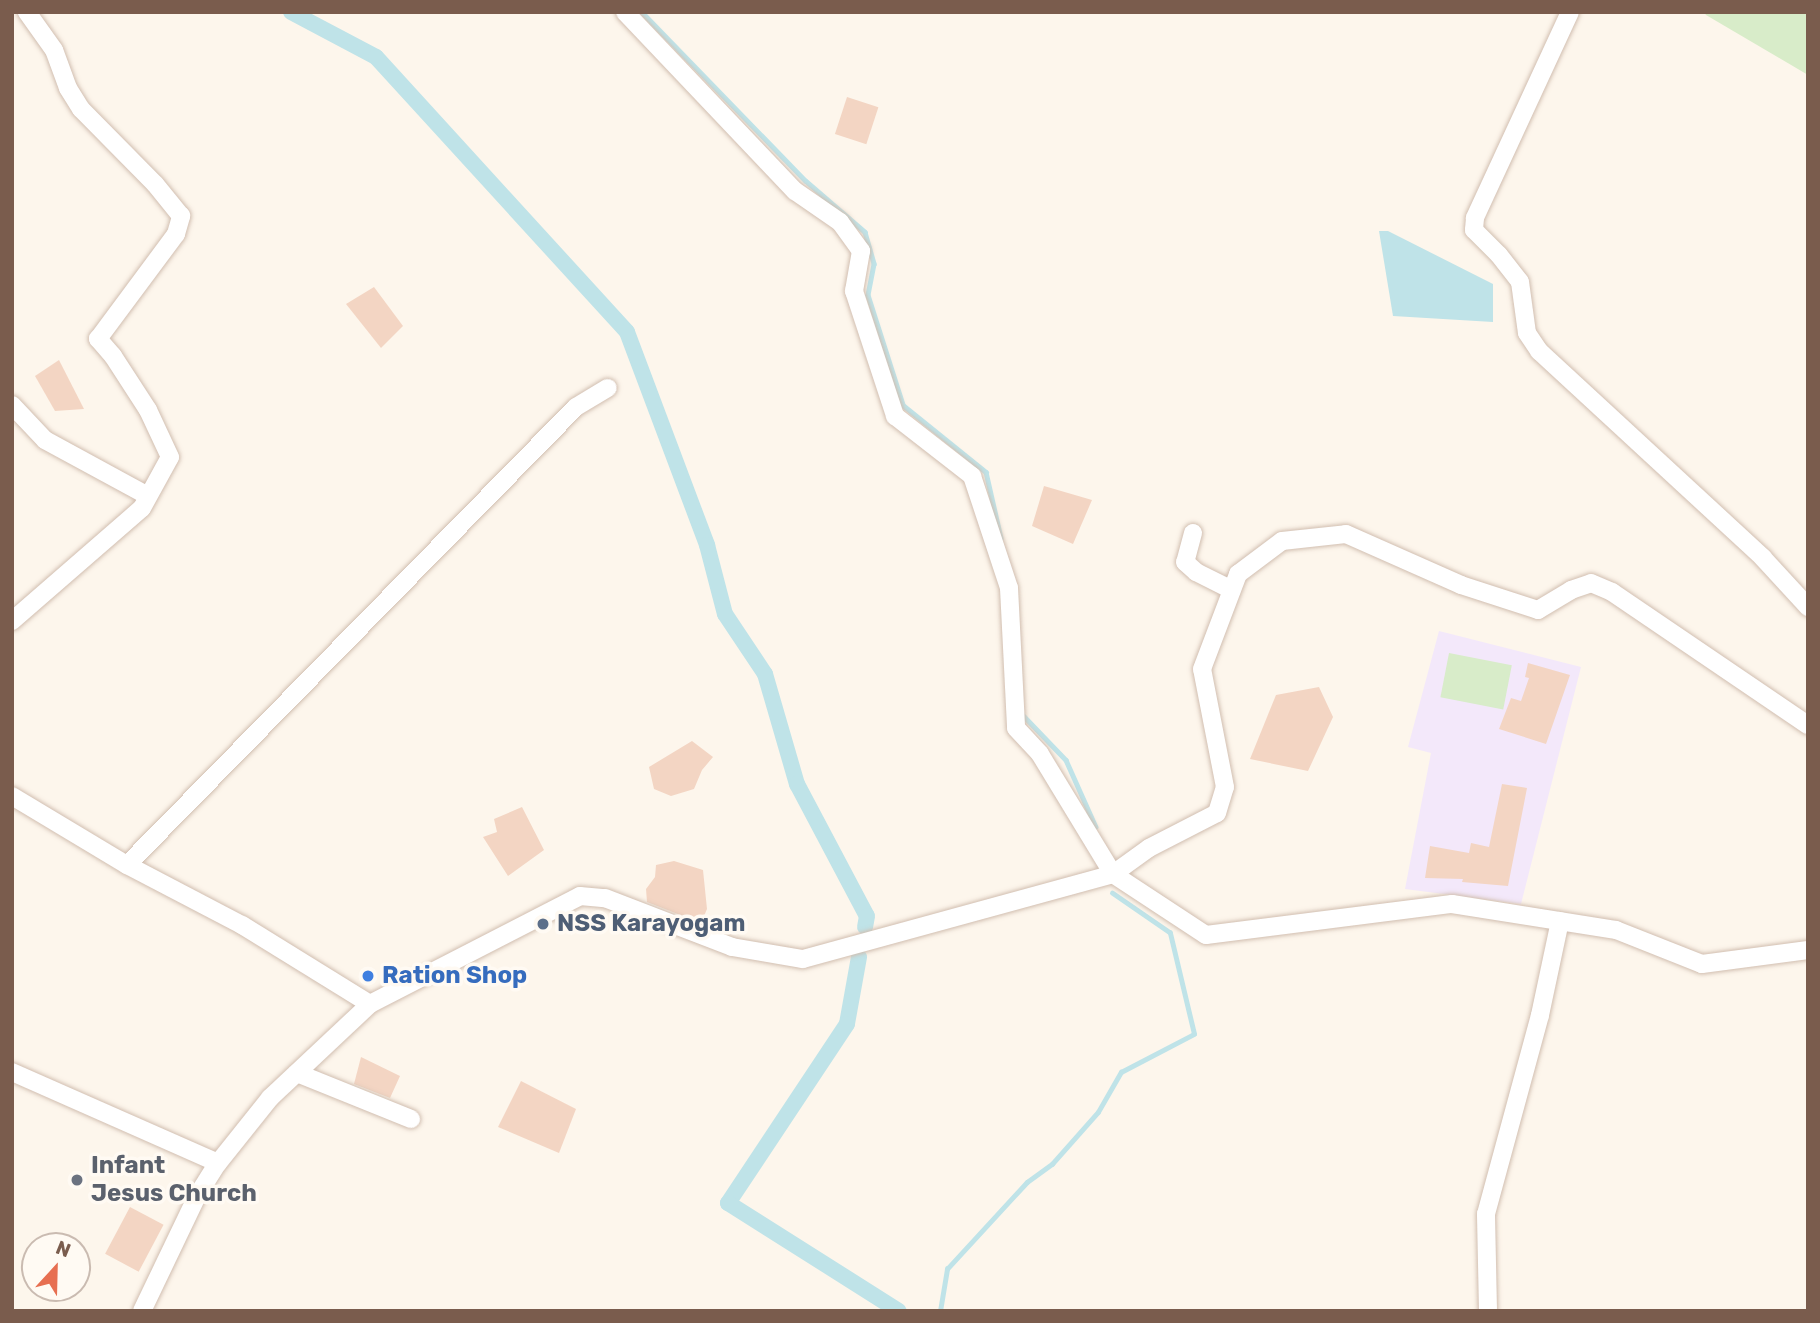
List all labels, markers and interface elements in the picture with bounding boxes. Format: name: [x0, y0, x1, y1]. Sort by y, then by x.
place label: NSS Karayogam: [557, 910, 745, 938]
marker: NSS Karayogam: [535, 916, 551, 932]
place label: Ration Shop: [382, 962, 527, 990]
marker: Ration Shop: [360, 968, 376, 984]
place label: Infant Jesus Church: [91, 1152, 257, 1208]
marker: Infant Jesus Church: [69, 1172, 85, 1188]
north arrow: [21, 1232, 91, 1302]
text: N: [53, 1236, 74, 1262]

